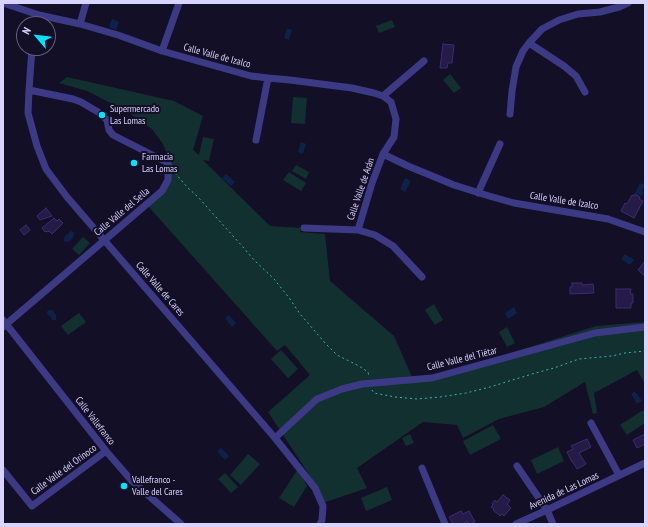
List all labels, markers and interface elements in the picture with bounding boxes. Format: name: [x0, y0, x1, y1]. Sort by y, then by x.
north arrow: [16, 16, 56, 56]
text: N: [19, 25, 34, 37]
street label: Calle Valle de Izalco: [182, 41, 252, 71]
place label: Supermercado Las Lomas: [110, 103, 159, 126]
marker: Supermercado Las Lomas: [97, 110, 107, 120]
place label: Farmacia Las Lomas: [142, 151, 177, 174]
street label: Calle Valle de Arán: [345, 156, 377, 222]
marker: Farmacia Las Lomas: [129, 158, 139, 168]
street label: Calle Valle del Sella: [92, 185, 152, 239]
street label: Calle Valle de Izalco: [529, 190, 599, 212]
street label: Calle Valle de Cares: [133, 259, 187, 319]
street label: Calle Valle del Tiétar: [426, 345, 498, 373]
street label: Calle Vallefranco: [72, 395, 118, 447]
street label: Calle Valle del Orinoco: [29, 442, 99, 498]
street label: Avenida de Las Lomas: [527, 470, 601, 512]
place label: Vallefranco - Valle del Cares: [132, 474, 183, 498]
marker: Vallefranco - Valle del Cares: [119, 481, 129, 491]

